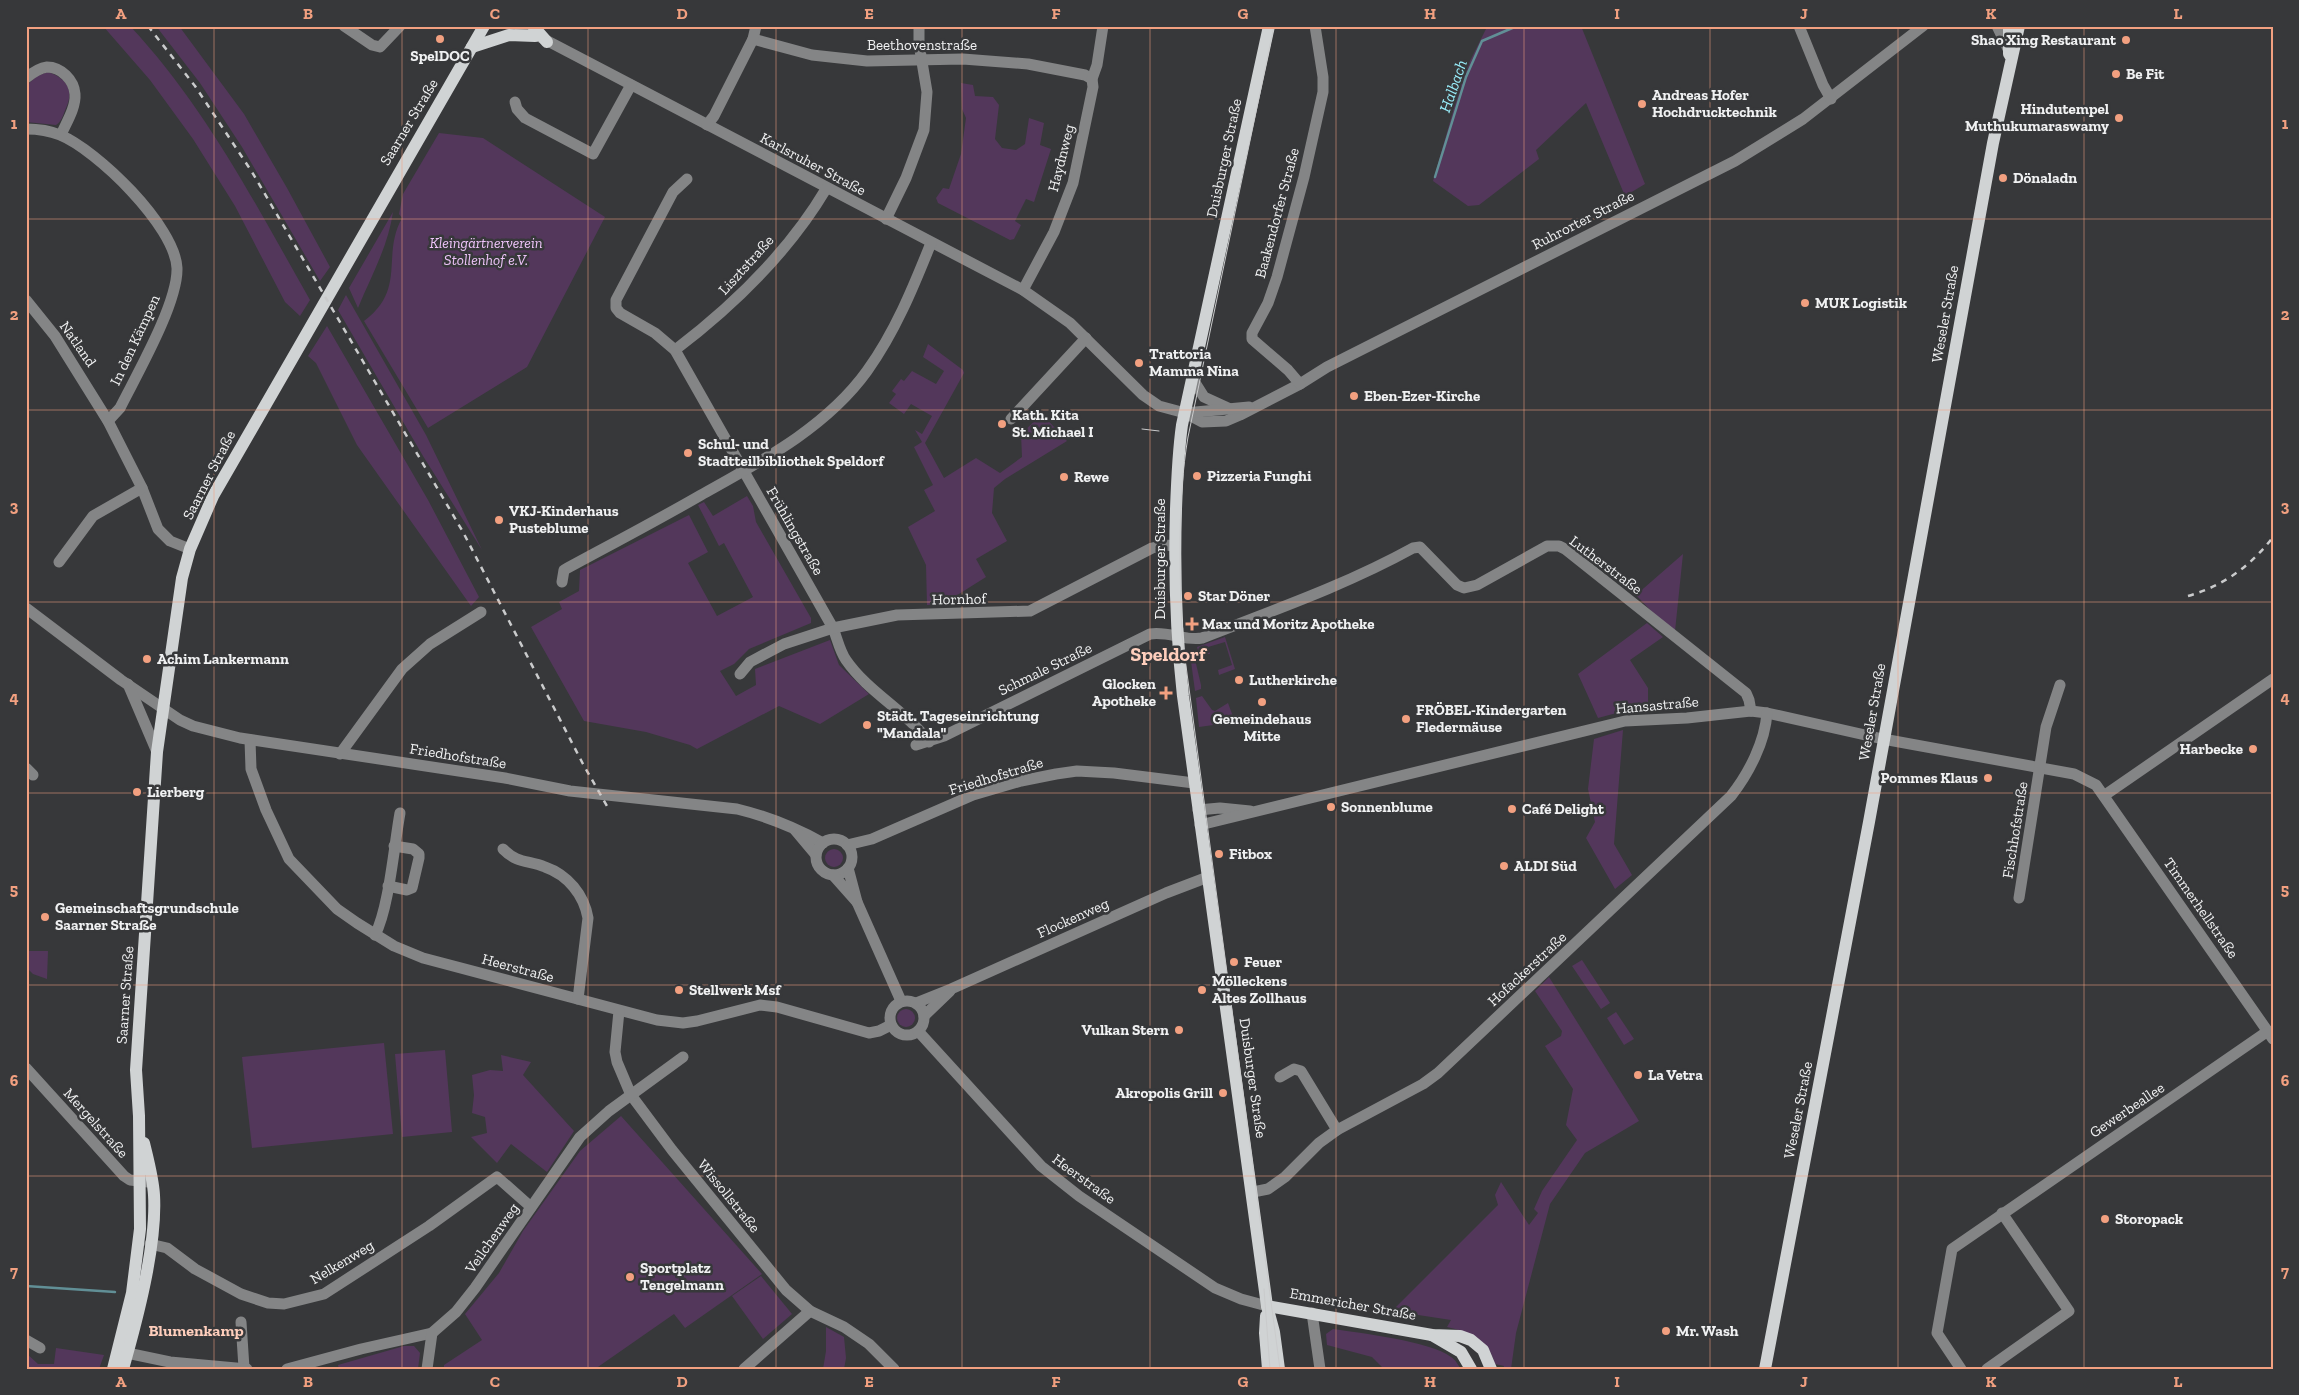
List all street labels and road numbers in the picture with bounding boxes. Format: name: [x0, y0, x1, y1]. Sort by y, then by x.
street label: Beethovenstraße: [867, 36, 977, 54]
street label: Saarner Straße: [376, 75, 442, 169]
street label: Duisburger Straße: [1203, 97, 1245, 219]
street label: Haydnweg: [1044, 122, 1078, 194]
street label: Karlsruher Straße: [757, 129, 869, 199]
street label: Baakendorfer Straße: [1251, 146, 1303, 280]
street label: Ruhrorter Straße: [1529, 186, 1637, 254]
street label: Lisztstraße: [715, 231, 777, 299]
street label: Weseler Straße: [1928, 264, 1962, 364]
street label: In den Kämpen: [106, 292, 164, 388]
street label: Natland: [56, 318, 101, 371]
street label: Saarner Straße: [179, 427, 239, 523]
street label: Frühlingstraße: [762, 484, 828, 578]
street label: Duisburger Straße: [1151, 498, 1169, 620]
street label: Lutherstraße: [1566, 532, 1646, 598]
street label: Hornhof: [932, 590, 988, 608]
street label: Schmale Straße: [995, 639, 1095, 699]
street label: Weseler Straße: [1855, 662, 1889, 762]
street label: Hansastraße: [1615, 692, 1699, 718]
street label: Friedhofstraße: [408, 739, 508, 773]
street label: Friedhofstraße: [947, 753, 1045, 799]
street label: Fischhofstraße: [1998, 780, 2032, 880]
street label: Timmerhellstraße: [2160, 854, 2242, 962]
street label: Flockenweg: [1034, 894, 1112, 942]
street label: Hofackerstraße: [1484, 928, 1570, 1010]
street label: Saarner Straße: [113, 946, 137, 1044]
street label: Heerstraße: [480, 950, 556, 986]
street label: Duisburger Straße: [1236, 1017, 1270, 1139]
street label: Weseler Straße: [1780, 1060, 1816, 1160]
street label: Gewerbeallee: [2086, 1078, 2168, 1142]
street label: Mergelstraße: [60, 1084, 132, 1162]
street label: Heerstraße: [1049, 1150, 1119, 1208]
street label: Wissollstraße: [694, 1156, 764, 1236]
street label: Veilchenweg: [461, 1200, 523, 1277]
street label: Nelkenweg: [307, 1236, 377, 1288]
street label: Emmericher Straße: [1288, 1284, 1418, 1324]

